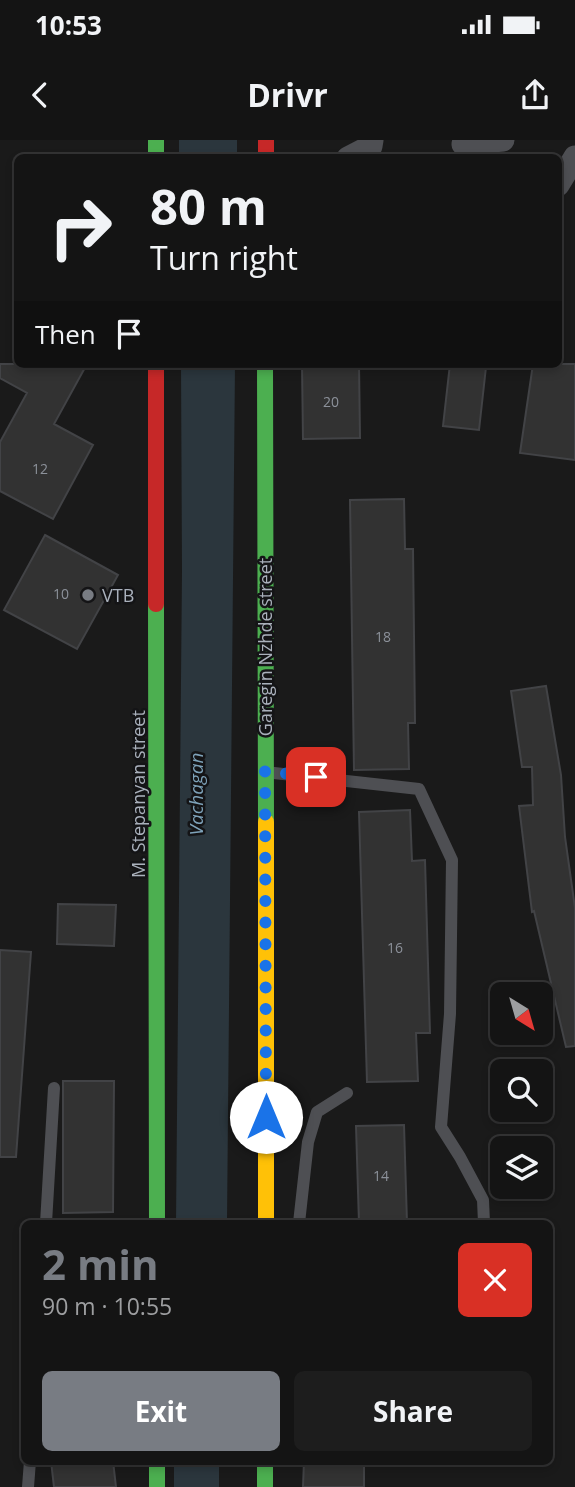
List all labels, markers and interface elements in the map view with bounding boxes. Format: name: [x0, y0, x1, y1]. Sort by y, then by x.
text: 10:53: [35, 7, 102, 43]
text: Drivr: [247, 73, 328, 116]
icon: back: [21, 76, 59, 114]
icon: share: [516, 76, 554, 114]
text: 80 m: [150, 173, 267, 239]
icon: right: [35, 182, 126, 273]
text: Turn right: [150, 236, 298, 279]
icon: arrive: [110, 315, 148, 353]
text: Then: [35, 316, 96, 352]
house number: 20: [323, 392, 339, 411]
house number: 12: [32, 459, 48, 478]
street label: Garegin Nzhde street: [253, 558, 277, 736]
place label: VTB: [102, 583, 134, 607]
house number: 10: [53, 584, 69, 603]
marker: VTB: [80, 587, 96, 603]
house number: 18: [375, 627, 391, 646]
street label: M. Stepanyan street: [126, 710, 150, 878]
pin: [286, 747, 346, 807]
water label: Vachagan: [183, 752, 209, 836]
icon: arrive: [297, 758, 335, 796]
house number: 16: [387, 938, 403, 957]
north arrow: [490, 982, 553, 1045]
map controls: [490, 982, 553, 1199]
button: search: [490, 1059, 553, 1122]
position arrow: [229, 1080, 303, 1154]
button: layers: [490, 1136, 553, 1199]
house number: 14: [373, 1166, 389, 1185]
text: 2 min: [42, 1235, 159, 1292]
button: close: [458, 1243, 532, 1317]
text: 90 m · 10:55: [42, 1290, 172, 1322]
button: Exit: [42, 1371, 280, 1451]
button: Share: [294, 1371, 532, 1451]

